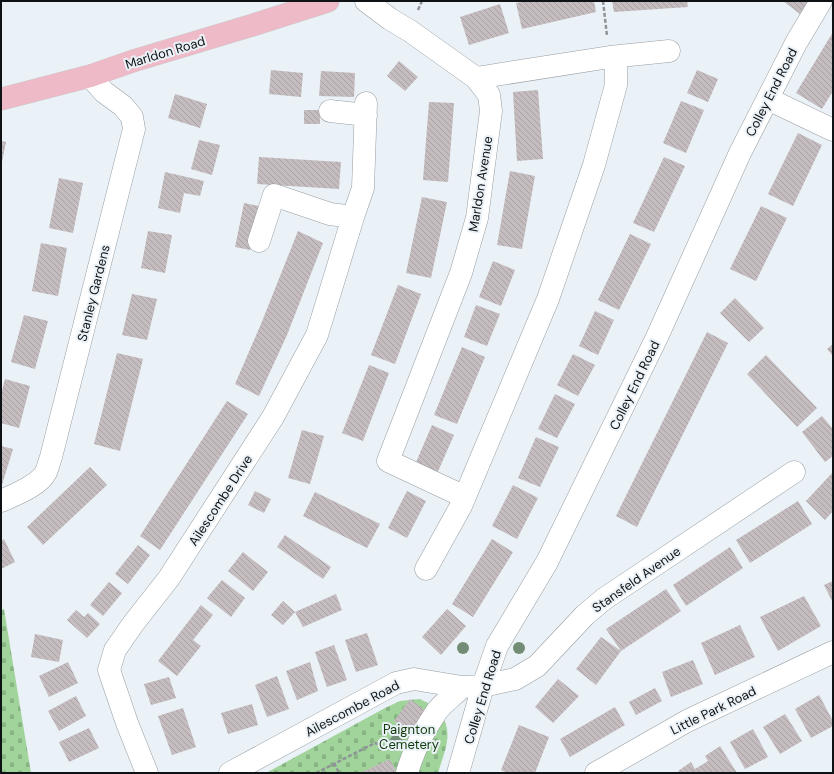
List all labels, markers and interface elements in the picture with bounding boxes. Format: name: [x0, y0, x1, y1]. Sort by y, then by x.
street label: Marldon Road: [123, 32, 207, 73]
street label: Colley End Road: [742, 45, 801, 139]
street label: Marldon Avenue: [465, 135, 496, 233]
street label: Stanley Gardens: [73, 243, 114, 343]
street label: Colley End Road: [605, 338, 663, 433]
street label: Ailescombe Drive: [185, 452, 256, 549]
street label: Stansfeld Avenue: [589, 543, 684, 616]
street label: Colley End Road: [460, 648, 505, 746]
street label: Ailescombe Road: [302, 676, 402, 740]
street label: Little Park Road: [668, 682, 759, 739]
park label: Paignton Cemetery: [379, 721, 439, 753]

